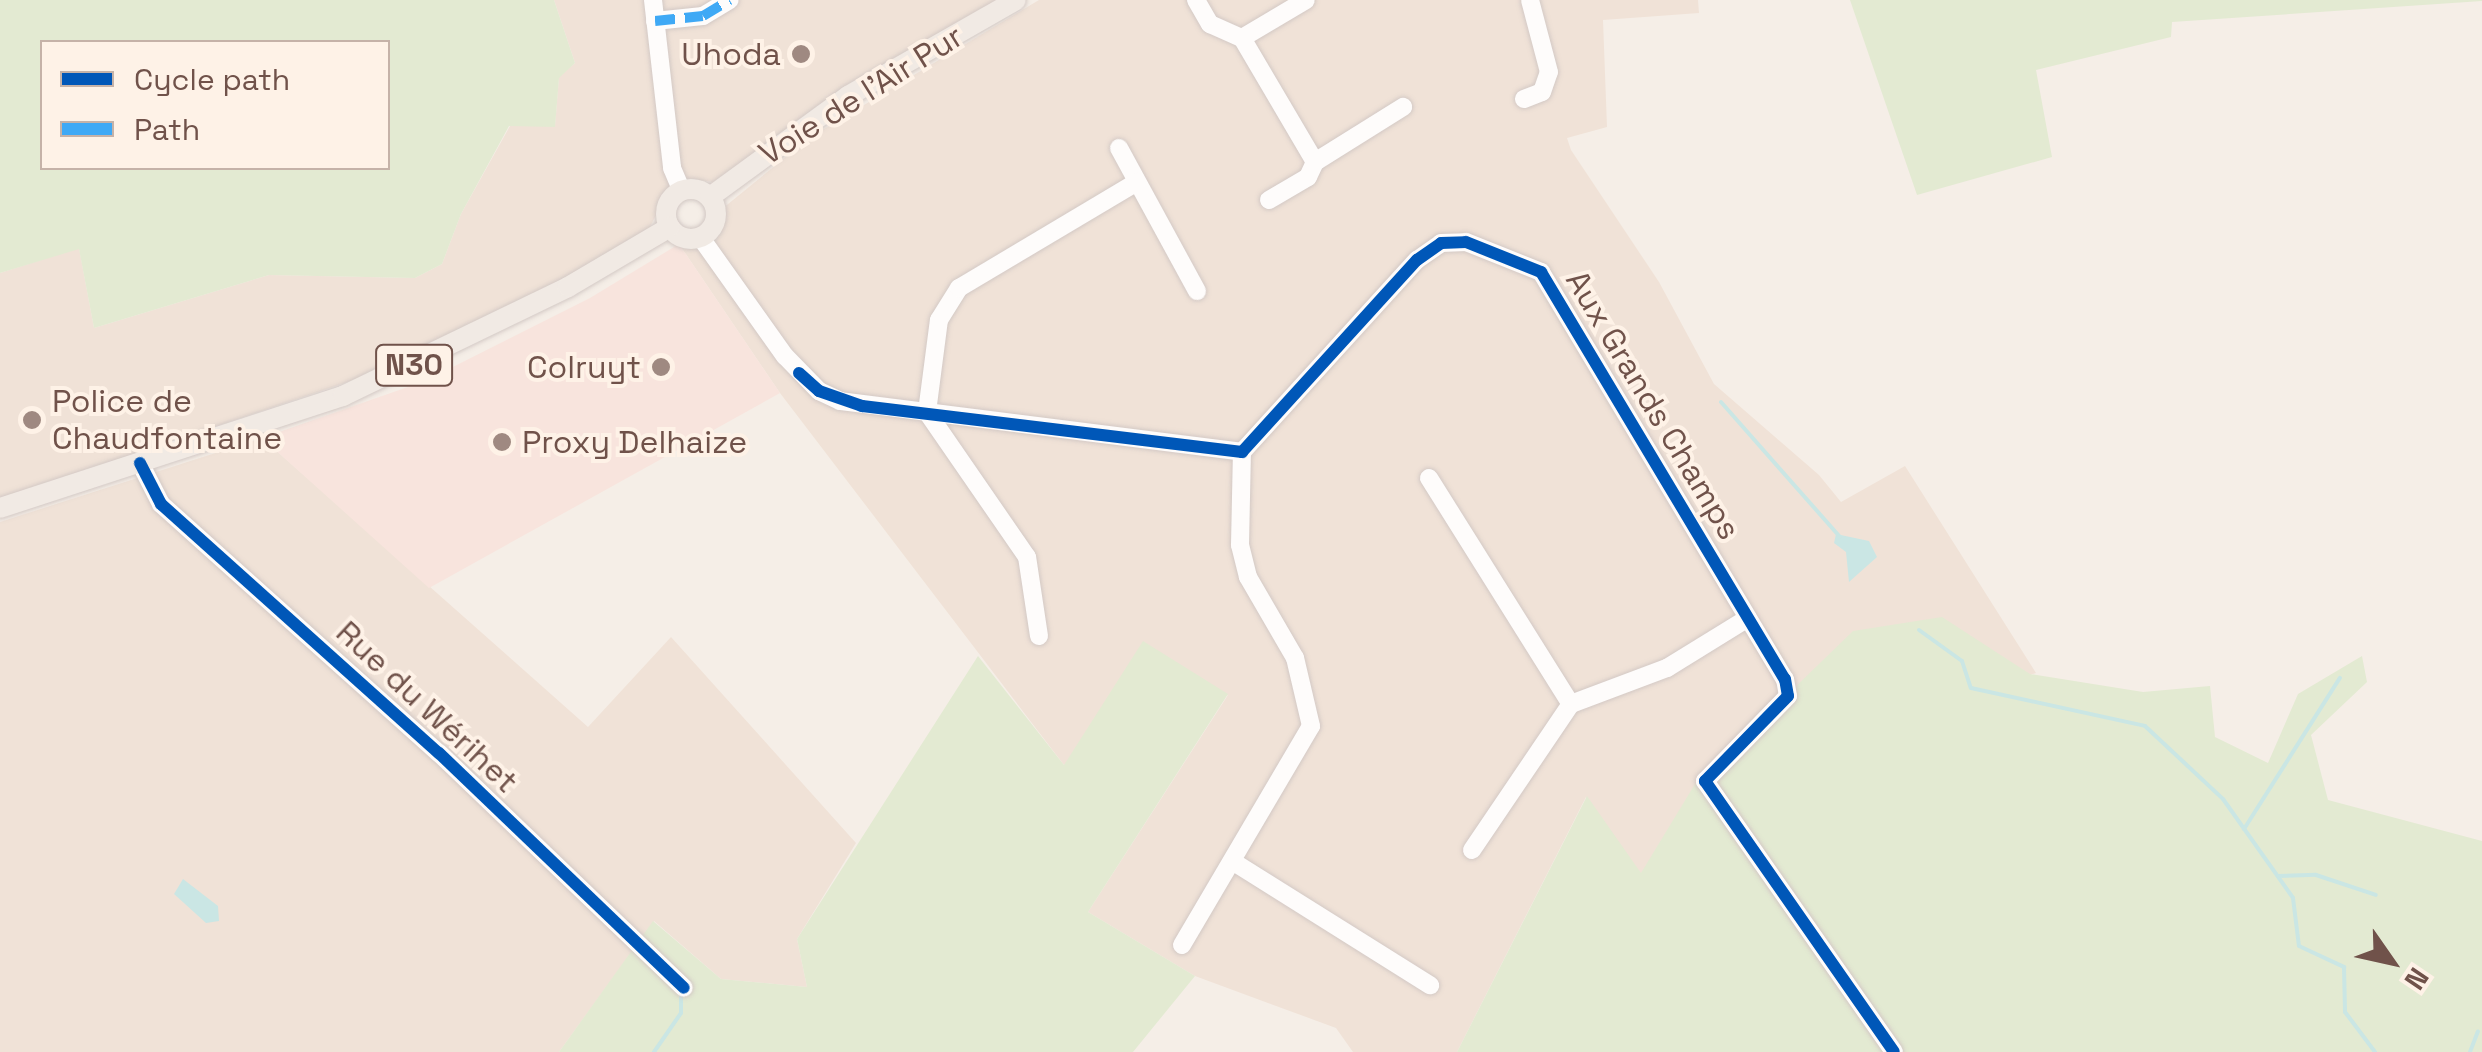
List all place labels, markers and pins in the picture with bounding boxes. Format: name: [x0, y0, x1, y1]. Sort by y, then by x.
place label: Uhoda: [681, 35, 781, 73]
marker: Uhoda: [790, 43, 812, 65]
place label: Colruyt: [527, 348, 641, 386]
marker: Colruyt: [650, 356, 672, 378]
place label: Police de Chaudfontaine: [52, 383, 282, 458]
marker: Police de Chaudfontaine: [21, 409, 43, 431]
place label: Proxy Delhaize: [522, 423, 747, 461]
marker: Proxy Delhaize: [491, 431, 513, 453]

